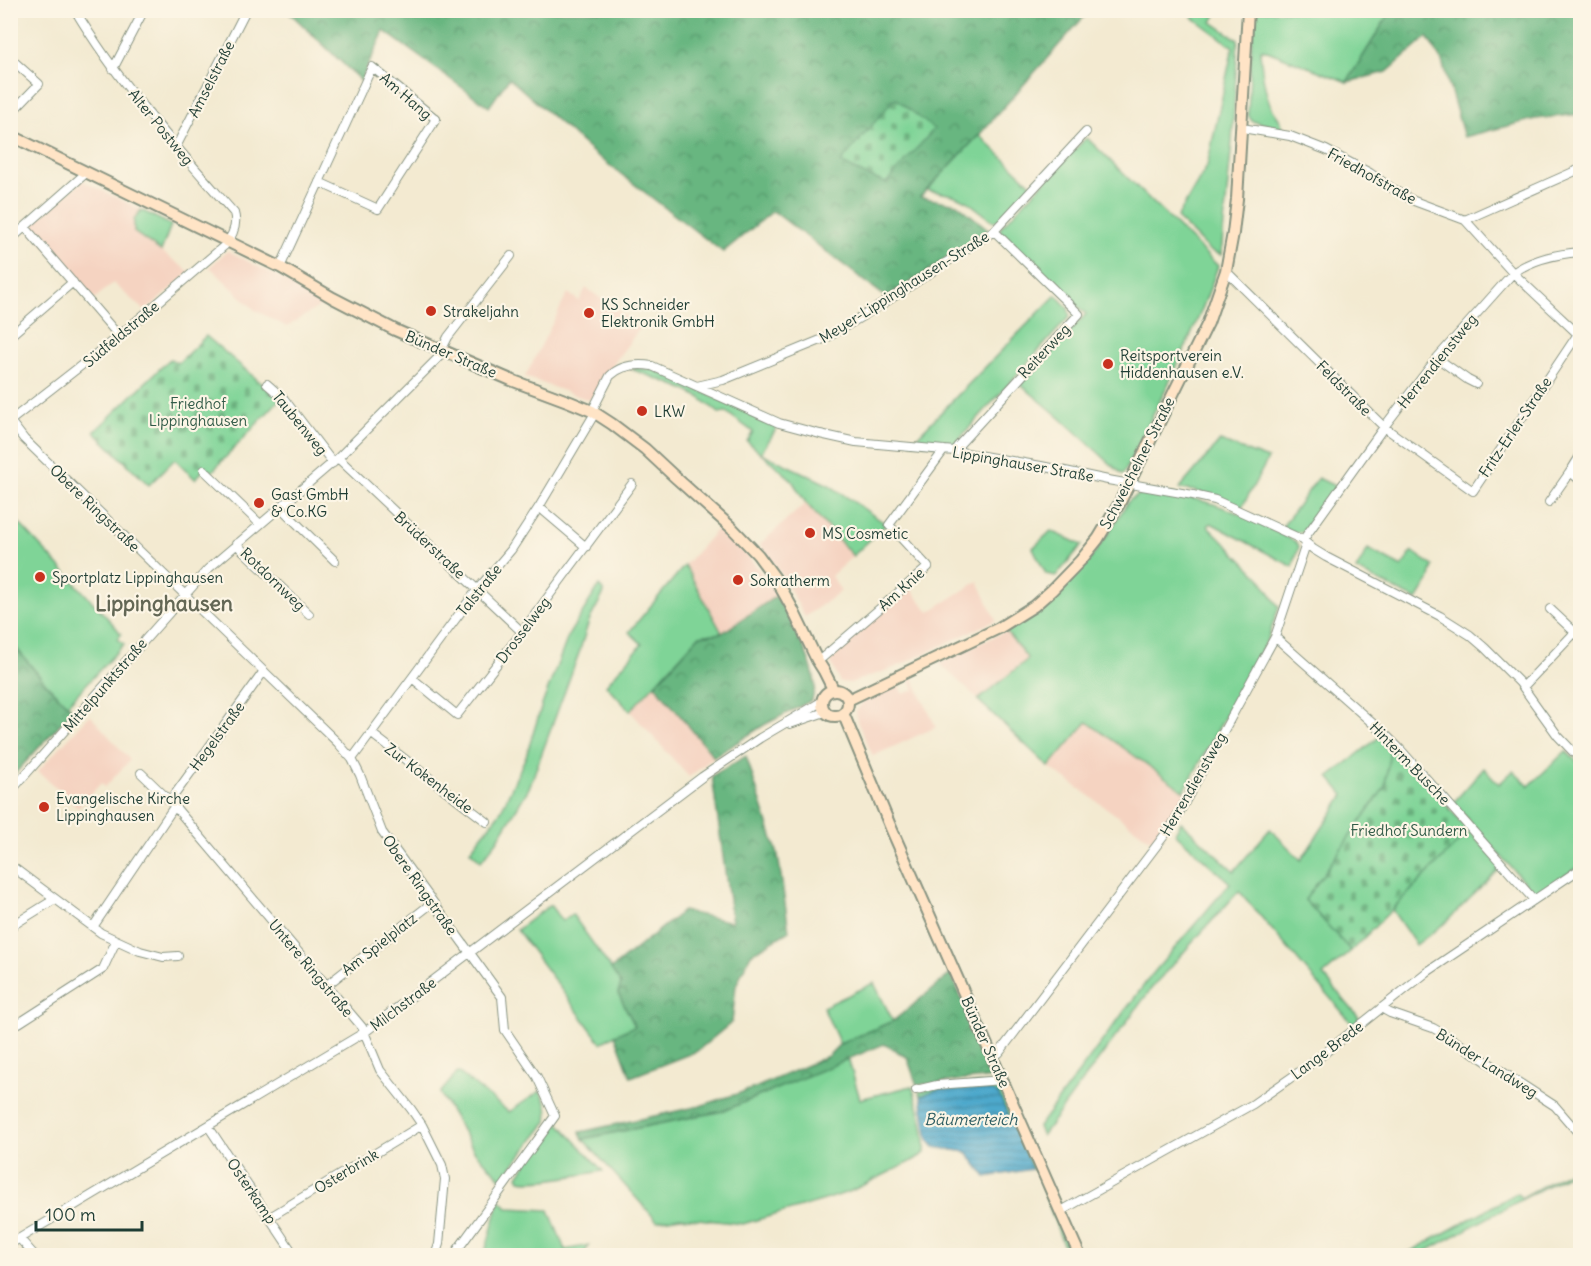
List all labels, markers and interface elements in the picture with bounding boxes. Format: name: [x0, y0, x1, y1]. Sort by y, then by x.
street label: Amselstraße: [184, 37, 238, 121]
street label: Am Hang: [376, 68, 436, 124]
street label: Alter Postweg: [124, 85, 198, 169]
street label: Friedhofstraße: [1324, 144, 1420, 208]
street label: Meyer-Lippinghausen-Straße: [816, 227, 992, 347]
place label: KS Schneider Elektronik GmbH: [601, 295, 715, 331]
street label: Südfeldstraße: [79, 297, 163, 371]
place label: Strakeljahn: [443, 302, 519, 321]
marker: Strakeljahn: [424, 304, 438, 318]
marker: KS Schneider Elektronik GmbH: [582, 306, 596, 320]
street label: Herrendienstweg: [1393, 310, 1481, 412]
street label: Reiterweg: [1014, 320, 1074, 382]
street label: Bünder Straße: [402, 326, 500, 382]
place label: Reitsportverein Hiddenhausen e.V.: [1120, 346, 1244, 382]
street label: Feldstraße: [1312, 356, 1376, 420]
marker: Reitsportverein Hiddenhausen e.V.: [1101, 357, 1115, 371]
street label: Fritz-Erler-Straße: [1474, 373, 1556, 481]
street label: Taubenweg: [268, 387, 332, 459]
park label: Friedhof Lippinghausen: [149, 394, 248, 430]
street label: Schweichelner Straße: [1095, 394, 1179, 532]
place label: LKW: [654, 402, 685, 421]
marker: LKW: [635, 404, 649, 418]
street label: Lippinghauser Straße: [951, 442, 1095, 486]
street label: Obere Ringstraße: [46, 460, 144, 556]
place label: Gast GmbH & Co.KG: [271, 485, 349, 521]
marker: Gast GmbH & Co.KG: [252, 496, 266, 510]
street label: Brüderstraße: [391, 507, 469, 583]
place label: MS Cosmetic: [822, 524, 909, 543]
marker: MS Cosmetic: [803, 526, 817, 540]
street label: Rotdornweg: [237, 543, 309, 615]
street label: Talstraße: [452, 560, 506, 620]
street label: Am Knie: [874, 563, 928, 615]
place label: Sportplatz Lippinghausen: [52, 568, 224, 587]
marker: Sportplatz Lippinghausen: [33, 570, 47, 584]
place label: Sokratherm: [750, 571, 830, 590]
marker: Sokratherm: [731, 573, 745, 587]
district label: Lippinghausen: [95, 590, 233, 617]
street label: Drosselweg: [492, 593, 554, 667]
street label: Mittelpunktstraße: [59, 634, 151, 736]
street label: Hegelstraße: [185, 698, 249, 774]
street label: Hinterm Busche: [1366, 717, 1454, 809]
street label: Herrendienstweg: [1156, 729, 1230, 839]
street label: Zur Kokenheide: [381, 739, 477, 817]
place label: Evangelische Kirche Lippinghausen: [56, 789, 190, 825]
marker: Evangelische Kirche Lippinghausen: [37, 800, 51, 814]
park label: Friedhof Sundern: [1350, 821, 1468, 840]
street label: Obere Ringstraße: [378, 831, 462, 939]
street label: Am Spielplatz: [337, 909, 421, 979]
street label: Untere Ringstraße: [265, 915, 357, 1021]
street label: Milchstraße: [366, 973, 440, 1035]
street label: Bünder Straße: [957, 994, 1015, 1090]
street label: Lange Brede: [1287, 1017, 1367, 1083]
street label: Bünder Landweg: [1433, 1024, 1541, 1102]
water label: Bäumerteich: [925, 1109, 1018, 1129]
street label: Osterbrink: [310, 1144, 382, 1198]
street label: Osterkamp: [223, 1154, 281, 1228]
scale bar: [36, 1194, 142, 1232]
text: 100 m: [45, 1203, 96, 1226]

